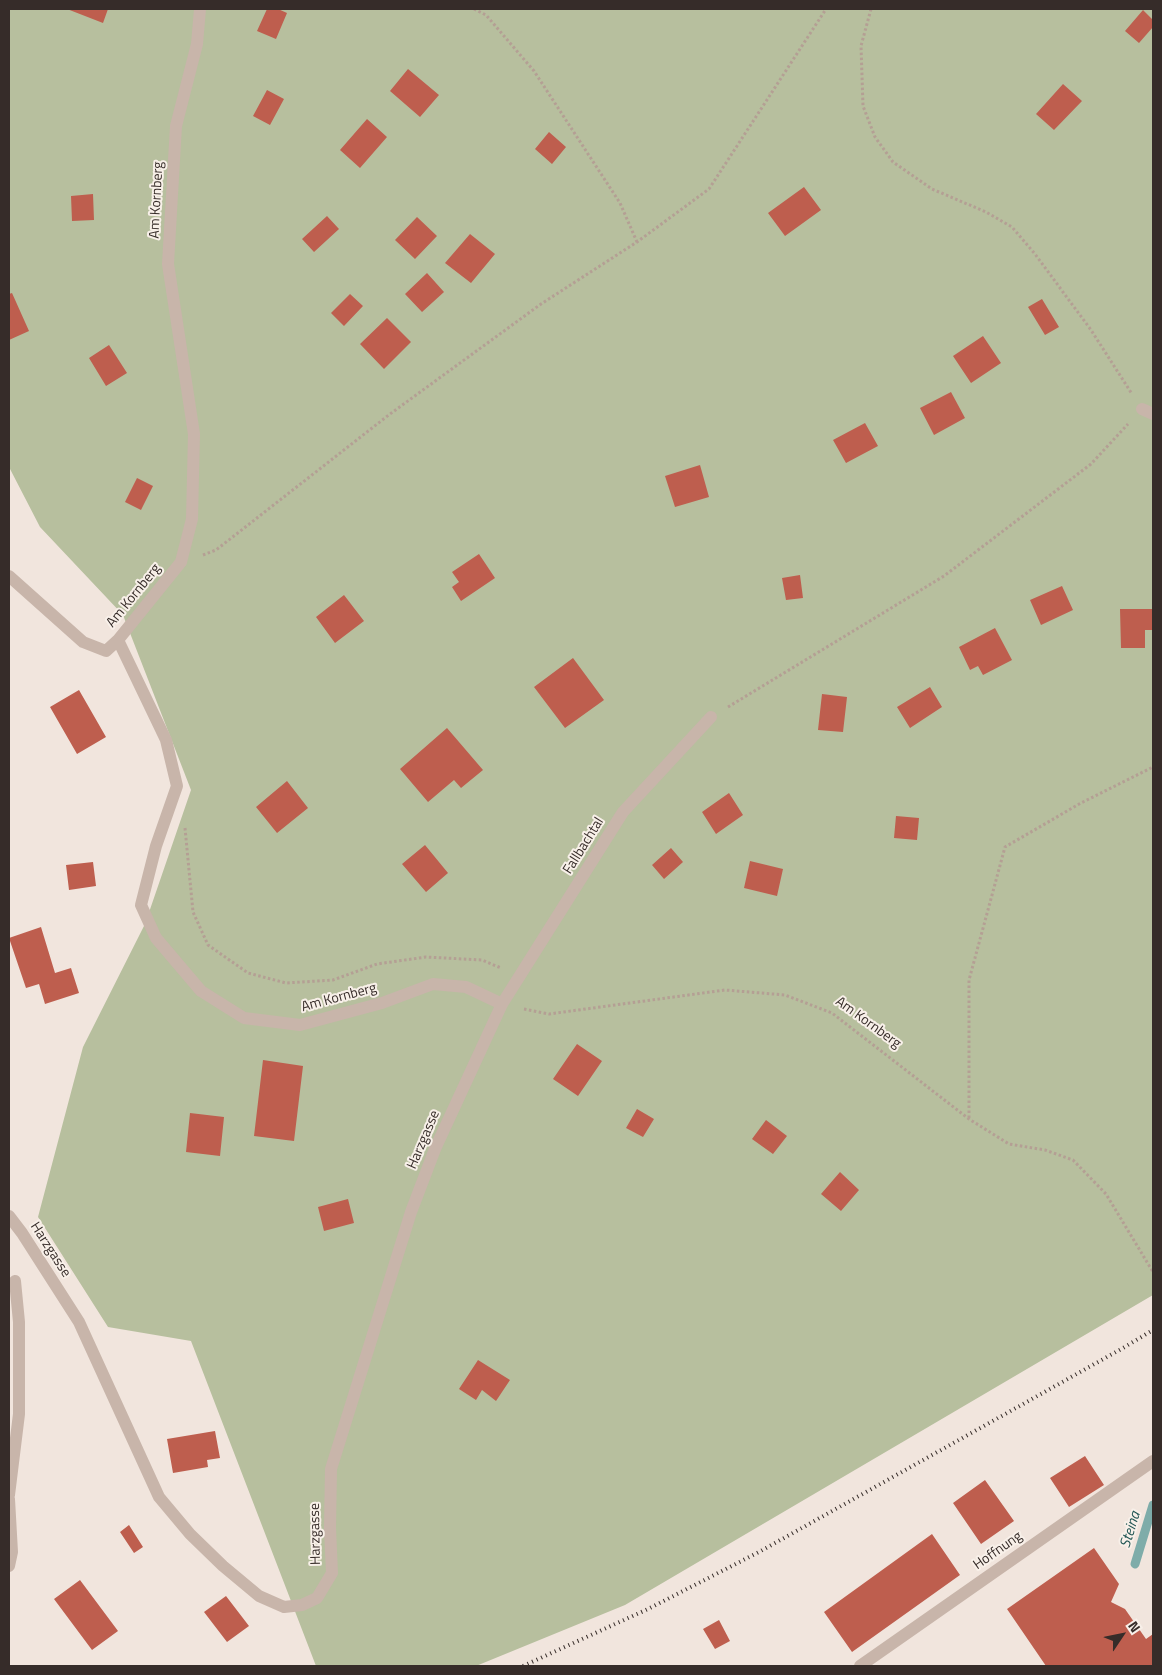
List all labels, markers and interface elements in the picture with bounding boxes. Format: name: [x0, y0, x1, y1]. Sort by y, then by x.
street label: Am Kornberg: [147, 161, 167, 239]
street label: Am Kornberg: [103, 561, 165, 631]
street label: Fallbachtal: [560, 815, 608, 877]
street label: Am Kornberg: [300, 980, 378, 1016]
street label: Am Kornberg: [832, 994, 904, 1052]
street label: Harzgasse: [404, 1108, 444, 1172]
street label: Harzgasse: [26, 1219, 74, 1281]
street label: Harzgasse: [307, 1503, 325, 1565]
water label: Steina: [1117, 1510, 1145, 1550]
street label: Hoffnung: [970, 1528, 1026, 1574]
north arrow: [1097, 1610, 1147, 1660]
text: N: [1123, 1616, 1146, 1636]

